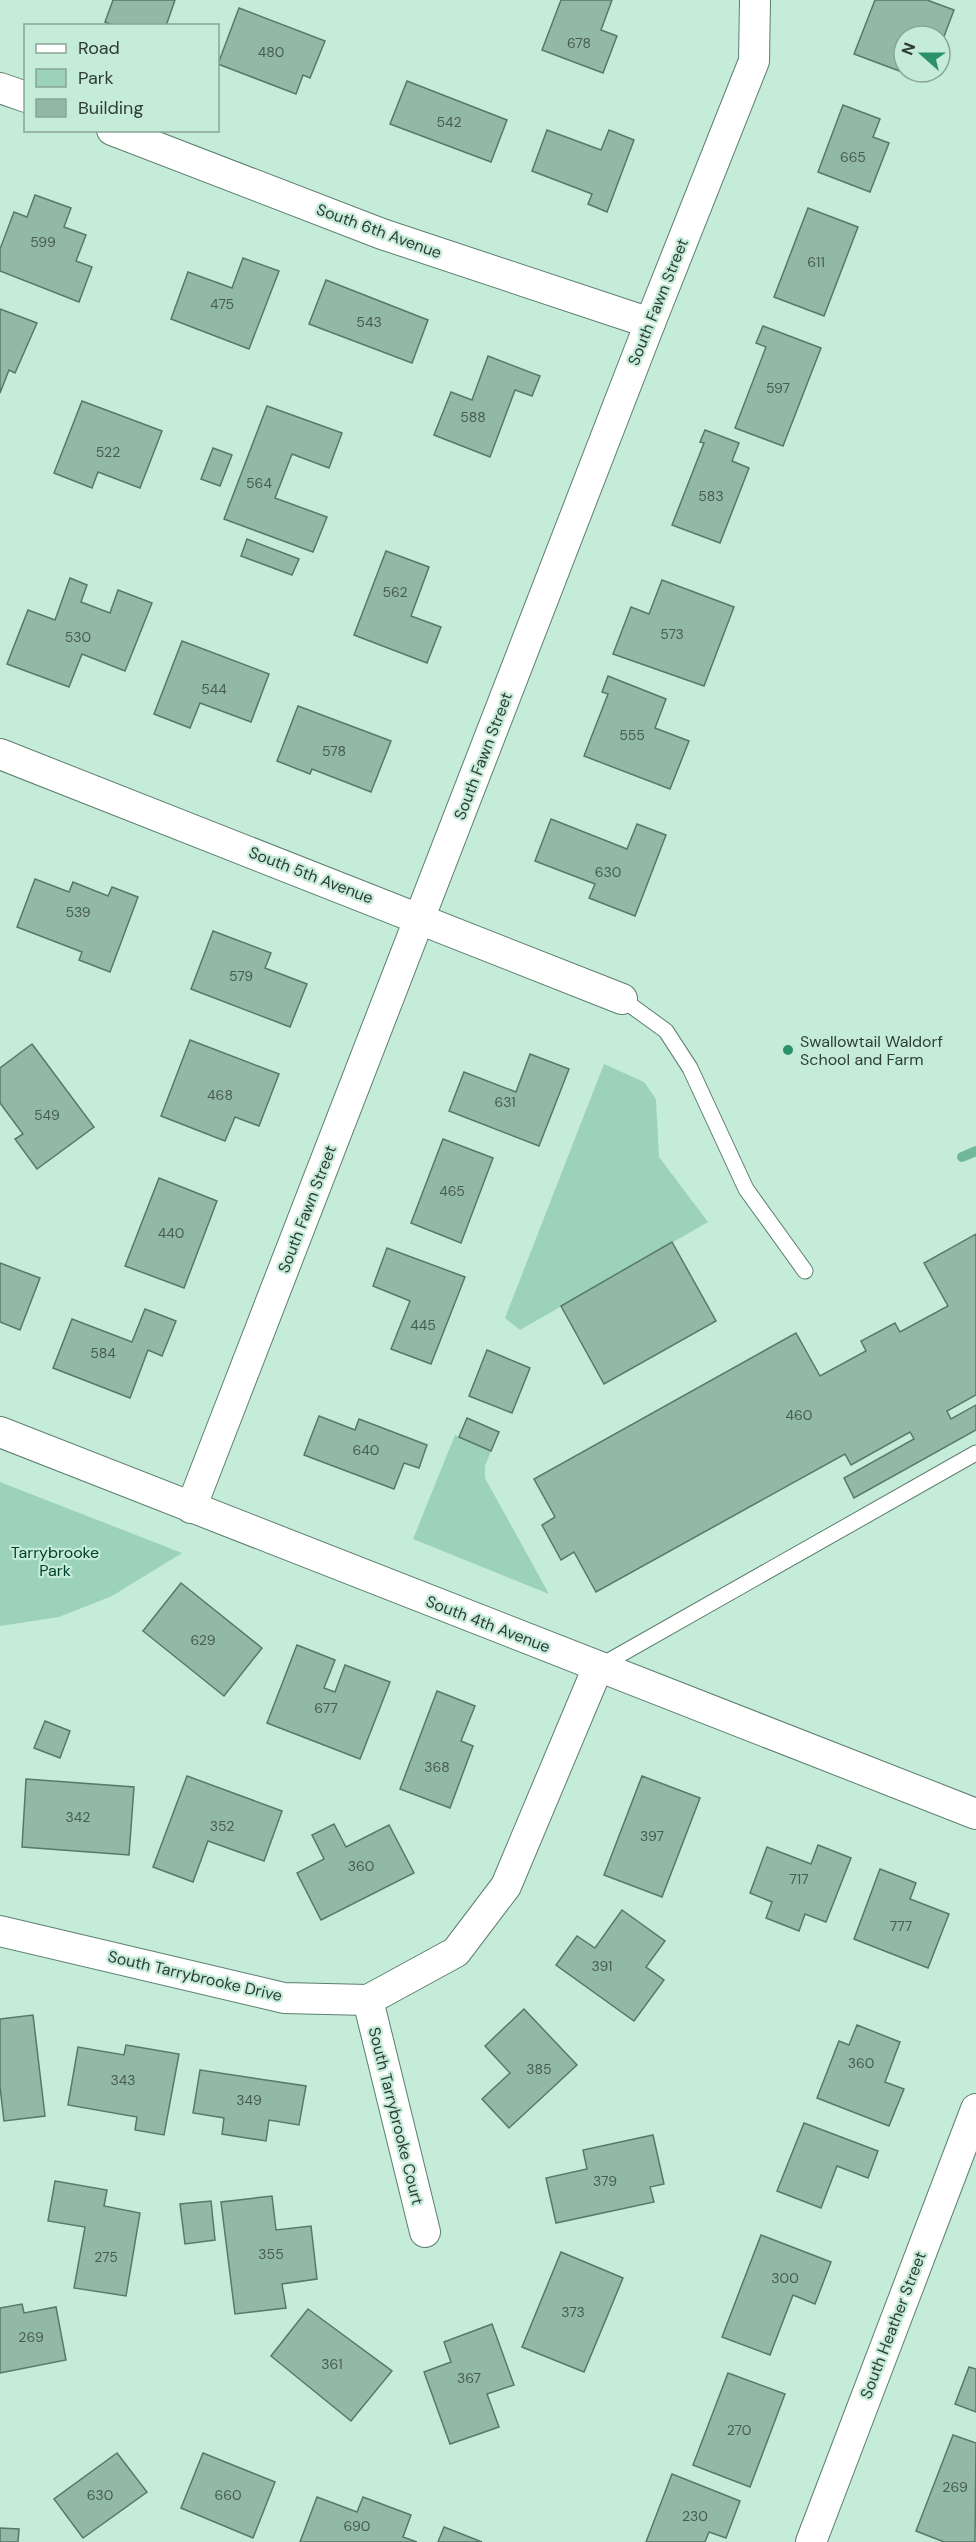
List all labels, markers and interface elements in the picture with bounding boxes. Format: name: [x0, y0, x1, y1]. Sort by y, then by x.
legend: [24, 24, 219, 132]
north arrow: [892, 24, 952, 84]
house number: 678: [567, 34, 591, 52]
text: Road: [78, 36, 120, 60]
text: N: [897, 40, 920, 58]
house number: 480: [258, 43, 284, 61]
text: Park: [78, 66, 114, 90]
text: Building: [78, 96, 143, 120]
house number: 542: [436, 113, 462, 131]
house number: 665: [840, 148, 866, 166]
street label: South 6th Avenue: [313, 199, 445, 263]
house number: 599: [30, 233, 56, 251]
street label: South Fawn Street: [623, 235, 693, 369]
house number: 611: [807, 253, 825, 271]
house number: 475: [210, 295, 234, 313]
house number: 543: [356, 313, 382, 331]
house number: 597: [766, 379, 790, 397]
house number: 588: [460, 408, 486, 426]
house number: 522: [96, 443, 120, 461]
house number: 564: [246, 474, 272, 492]
house number: 583: [698, 487, 724, 505]
house number: 562: [382, 583, 408, 601]
house number: 573: [660, 625, 684, 643]
house number: 530: [65, 628, 91, 646]
house number: 544: [201, 680, 227, 698]
street label: South Fawn Street: [449, 689, 517, 823]
house number: 555: [619, 726, 645, 744]
house number: 578: [322, 742, 346, 760]
street label: South 5th Avenue: [246, 842, 376, 908]
house number: 630: [595, 863, 621, 881]
house number: 539: [65, 903, 91, 921]
house number: 579: [229, 967, 253, 985]
place label: Swallowtail Waldorf School and Farm: [800, 1031, 943, 1070]
marker: Swallowtail Waldorf School and Farm: [781, 1043, 795, 1057]
house number: 468: [207, 1086, 233, 1104]
house number: 631: [494, 1093, 516, 1111]
house number: 549: [34, 1106, 60, 1124]
street label: South Fawn Street: [273, 1142, 341, 1276]
house number: 465: [439, 1182, 465, 1200]
house number: 440: [158, 1224, 184, 1242]
house number: 445: [410, 1316, 436, 1334]
house number: 584: [90, 1344, 116, 1362]
house number: 460: [786, 1406, 812, 1424]
house number: 640: [353, 1441, 379, 1459]
park label: Tarrybrooke Park: [11, 1542, 99, 1581]
street label: South 4th Avenue: [423, 1591, 553, 1657]
house number: 629: [190, 1631, 216, 1649]
house number: 677: [314, 1699, 338, 1717]
house number: 368: [424, 1758, 450, 1776]
house number: 342: [66, 1808, 90, 1826]
house number: 352: [210, 1817, 234, 1835]
house number: 397: [640, 1827, 664, 1845]
house number: 360: [348, 1857, 374, 1875]
house number: 717: [789, 1870, 809, 1888]
house number: 777: [890, 1917, 912, 1935]
street label: South Tarrybrooke Drive: [106, 1946, 284, 2006]
house number: 391: [592, 1957, 612, 1975]
street label: South Tarrybrooke Court: [364, 2025, 428, 2207]
house number: 360: [848, 2054, 874, 2072]
house number: 385: [526, 2060, 552, 2078]
house number: 343: [110, 2071, 136, 2089]
house number: 349: [236, 2091, 262, 2109]
house number: 379: [593, 2172, 617, 2190]
house number: 355: [258, 2245, 284, 2263]
house number: 275: [94, 2248, 118, 2266]
street label: South Heather Street: [855, 2248, 931, 2402]
house number: 300: [771, 2269, 799, 2287]
house number: 373: [561, 2303, 585, 2321]
house number: 269: [18, 2328, 44, 2346]
house number: 361: [321, 2355, 343, 2373]
house number: 367: [457, 2369, 481, 2387]
house number: 270: [727, 2421, 751, 2439]
house number: 269: [942, 2478, 968, 2496]
house number: 630: [87, 2486, 113, 2504]
house number: 660: [214, 2486, 242, 2504]
house number: 230: [682, 2507, 708, 2525]
house number: 690: [344, 2517, 370, 2535]

